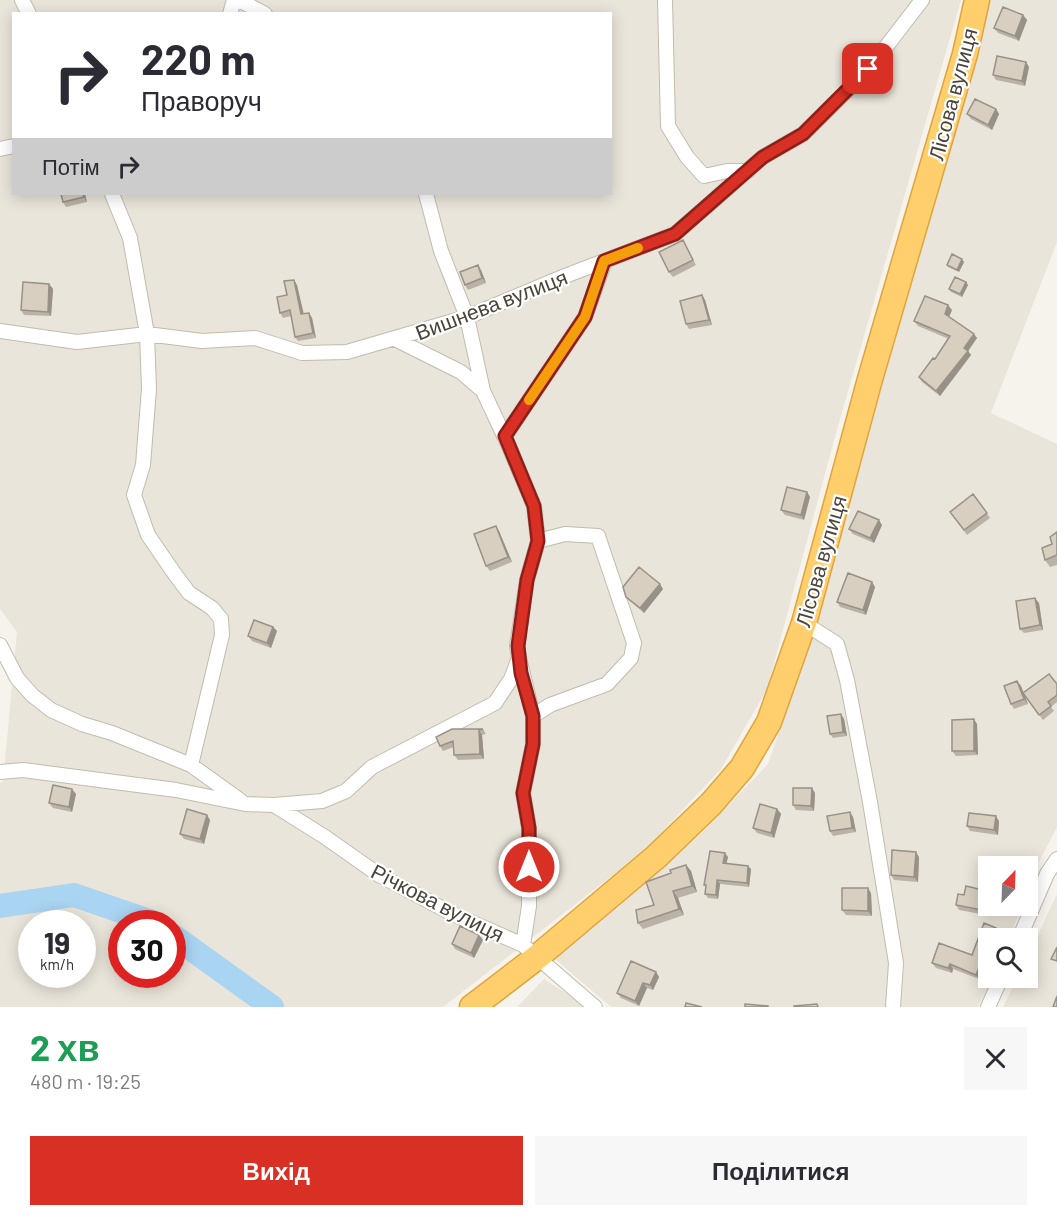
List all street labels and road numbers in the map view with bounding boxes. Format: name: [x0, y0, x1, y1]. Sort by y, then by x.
street label: Лісова вулиця: [922, 25, 982, 163]
street label: Вишнева вулиця: [411, 264, 571, 344]
street label: Лісова вулиця: [789, 492, 851, 630]
street label: Річкова вулиця: [367, 858, 509, 946]

